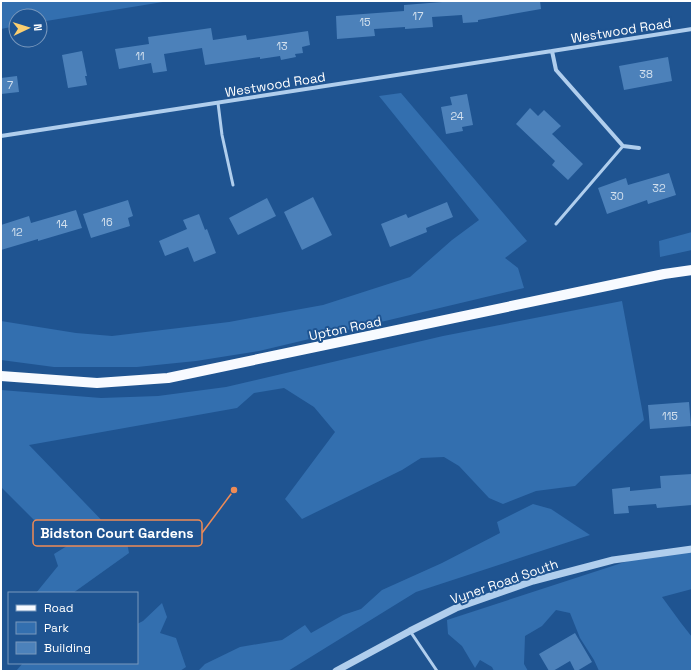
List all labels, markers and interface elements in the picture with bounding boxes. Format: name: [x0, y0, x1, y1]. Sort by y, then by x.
north arrow: [8, 8, 48, 48]
house number: 17: [413, 9, 423, 23]
street label: Westwood Road: [570, 14, 673, 47]
house number: 15: [359, 15, 371, 29]
text: N: [31, 23, 45, 31]
house number: 13: [276, 39, 288, 53]
house number: 11: [135, 49, 145, 63]
house number: 38: [639, 67, 653, 81]
street label: Westwood Road: [224, 68, 327, 101]
house number: 7: [7, 78, 13, 92]
house number: 24: [450, 109, 464, 123]
house number: 32: [652, 181, 666, 195]
house number: 30: [610, 189, 624, 203]
house number: 16: [101, 215, 113, 229]
house number: 14: [56, 217, 68, 231]
house number: 12: [11, 225, 23, 239]
street label: Upton Road: [307, 313, 383, 344]
house number: 115: [662, 409, 678, 423]
callout: Bidston Court Gardens: [33, 520, 202, 546]
text: Bidston Court Gardens: [40, 524, 194, 542]
street label: Vyner Road South: [448, 555, 560, 608]
legend: [8, 592, 138, 664]
text: Road: [44, 600, 73, 616]
text: Park: [44, 620, 69, 636]
text: Building: [44, 640, 91, 656]

